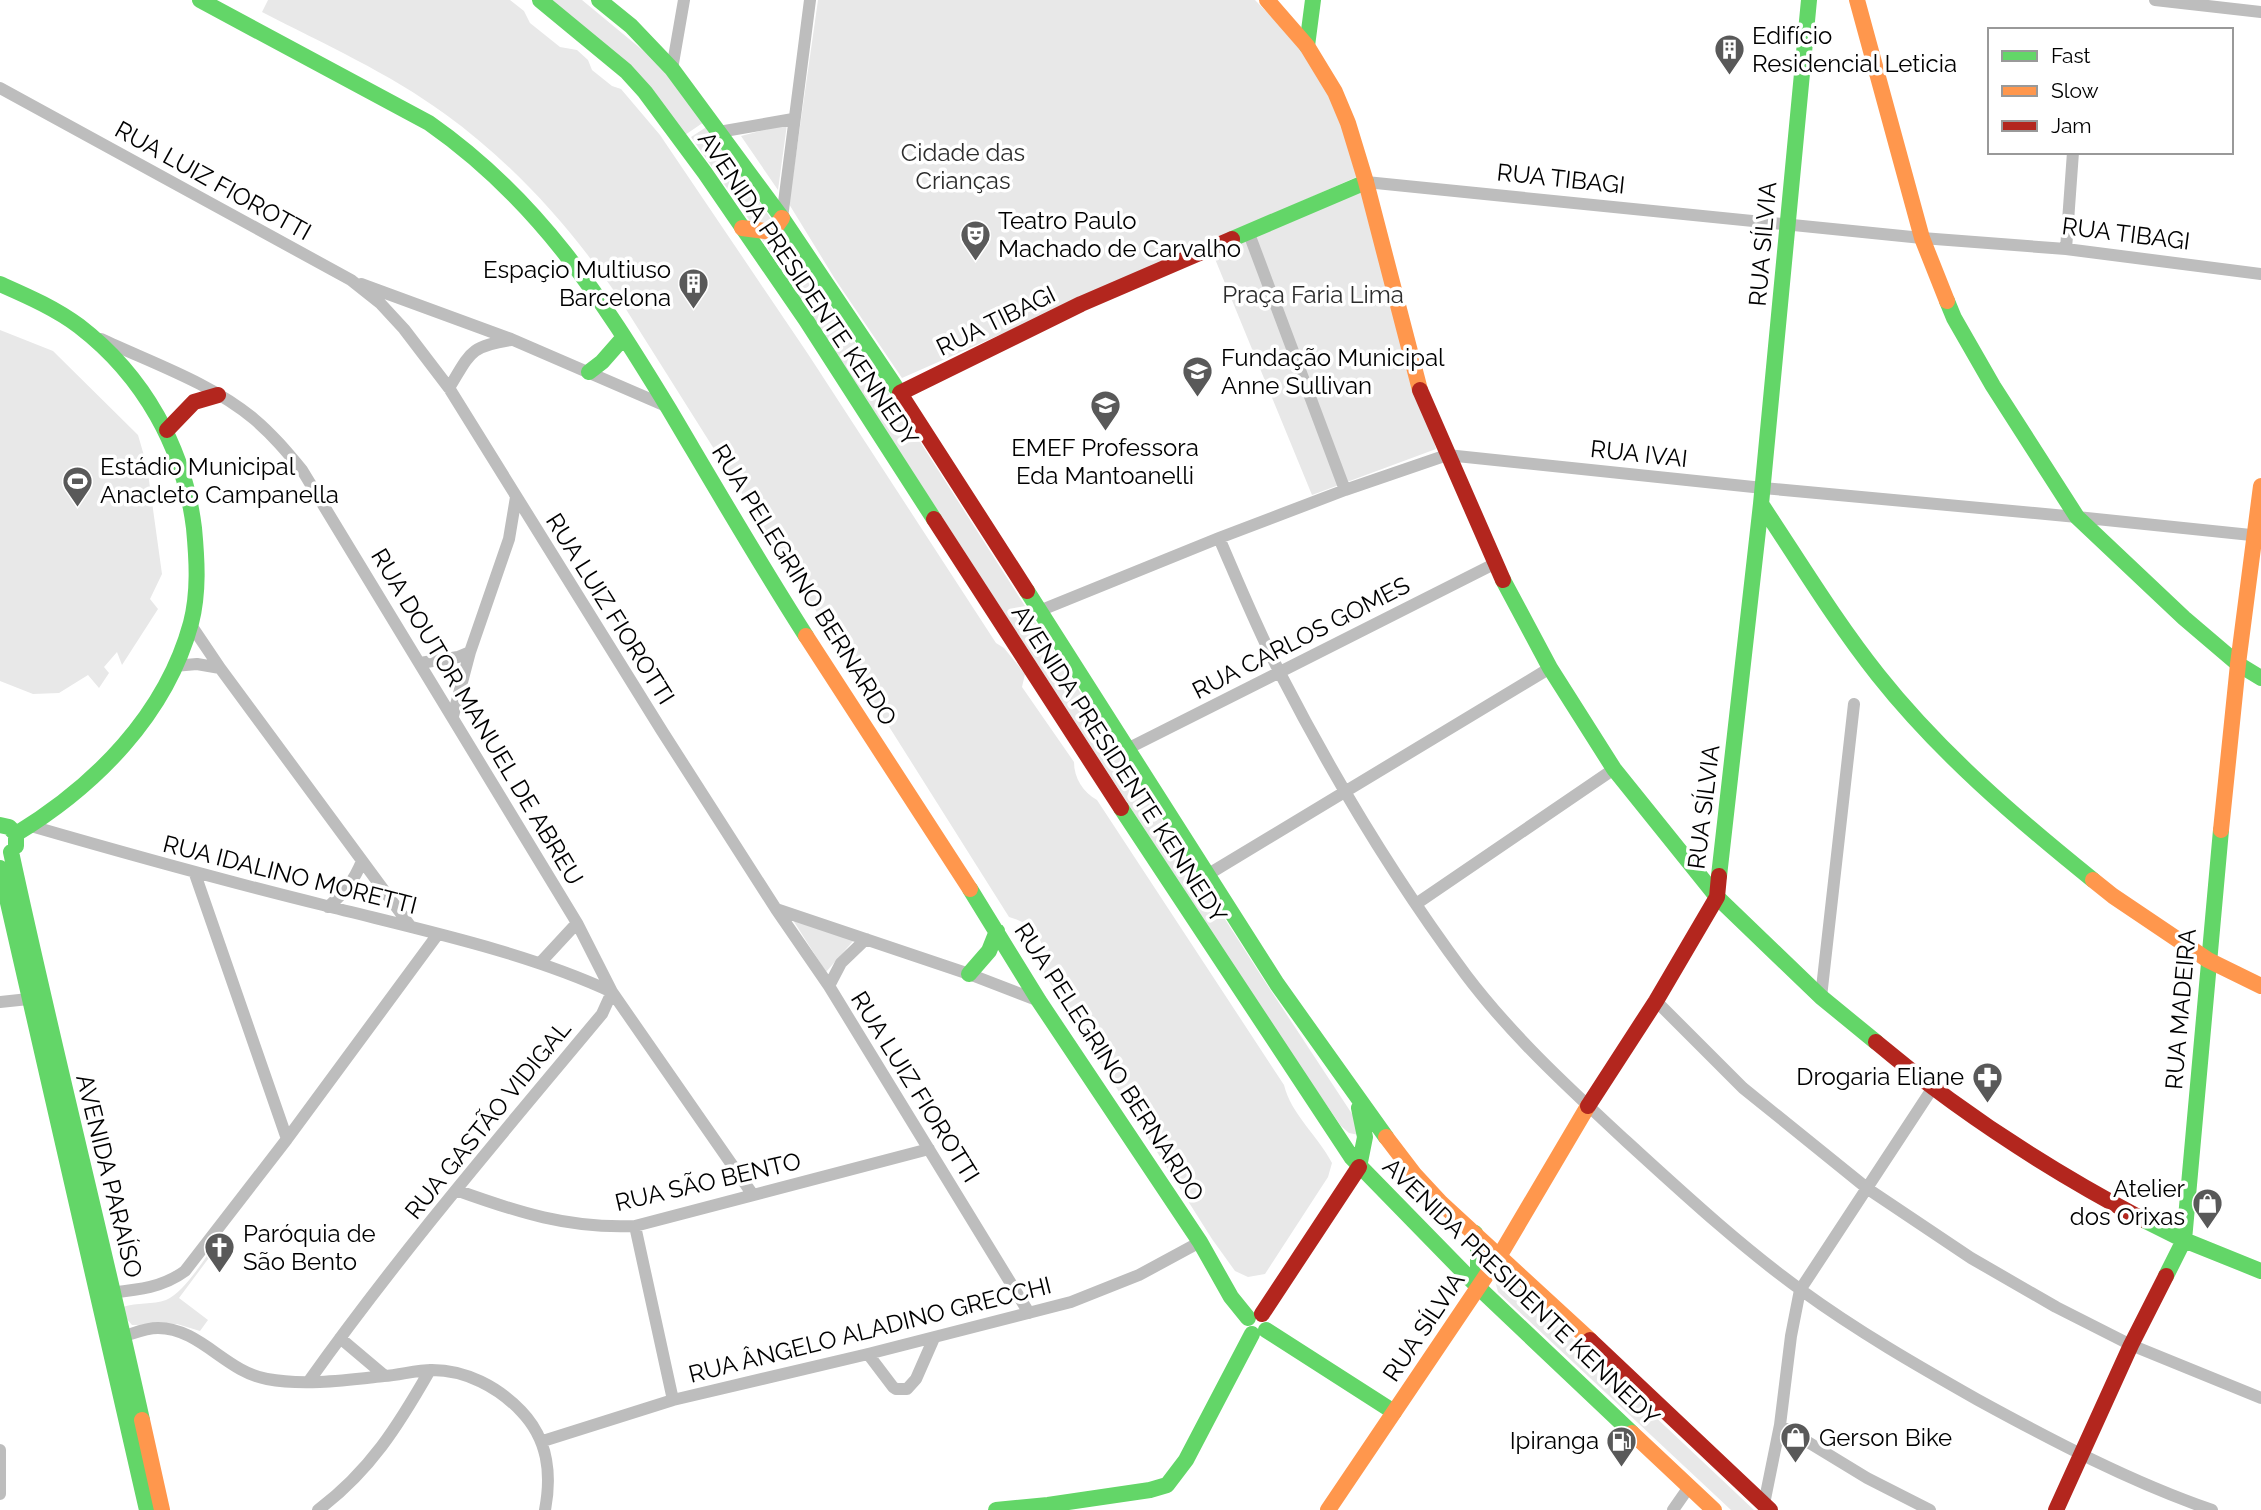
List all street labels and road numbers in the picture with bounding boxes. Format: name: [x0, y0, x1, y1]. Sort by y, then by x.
street label: RUA LUIZ FIOROTTI: [110, 115, 316, 246]
street label: AVENIDA PRESIDENTE KENNEDY: [692, 126, 925, 452]
street label: RUA TIBAGI: [1495, 157, 1627, 200]
street label: RUA SÍLVIA: [1743, 180, 1782, 308]
street label: RUA TIBAGI: [2060, 211, 2192, 256]
street label: RUA TIBAGI: [931, 279, 1060, 362]
street label: RUA IVAI: [1589, 434, 1689, 473]
street label: RUA PELEGRINO BERNARDO: [706, 439, 903, 731]
street label: RUA LUIZ FIOROTTI: [540, 508, 681, 710]
street label: RUA DOUTOR MANUEL DE ABREU: [365, 543, 590, 890]
street label: RUA CARLOS GOMES: [1187, 570, 1414, 705]
street label: AVENIDA PRESIDENTE KENNEDY: [1006, 599, 1233, 928]
street label: RUA SÍLVIA: [1681, 743, 1726, 871]
street label: RUA IDALINO MORETTI: [160, 829, 420, 920]
street label: RUA PELEGRINO BERNARDO: [1009, 917, 1210, 1206]
street label: RUA MADEIRA: [2159, 927, 2202, 1091]
street label: RUA LUIZ FIOROTTI: [845, 986, 986, 1188]
street label: RUA GASTÃO VIDIGAL: [399, 1015, 577, 1225]
street label: AVENIDA PARAÍSO: [70, 1071, 149, 1281]
street label: RUA SÃO BENTO: [612, 1146, 804, 1217]
street label: AVENIDA PRESIDENTE KENNEDY: [1377, 1152, 1666, 1432]
street label: RUA SÍLVIA: [1377, 1267, 1471, 1387]
street label: RUA ÂNGELO ALADINO GRECCHI: [685, 1270, 1054, 1389]

